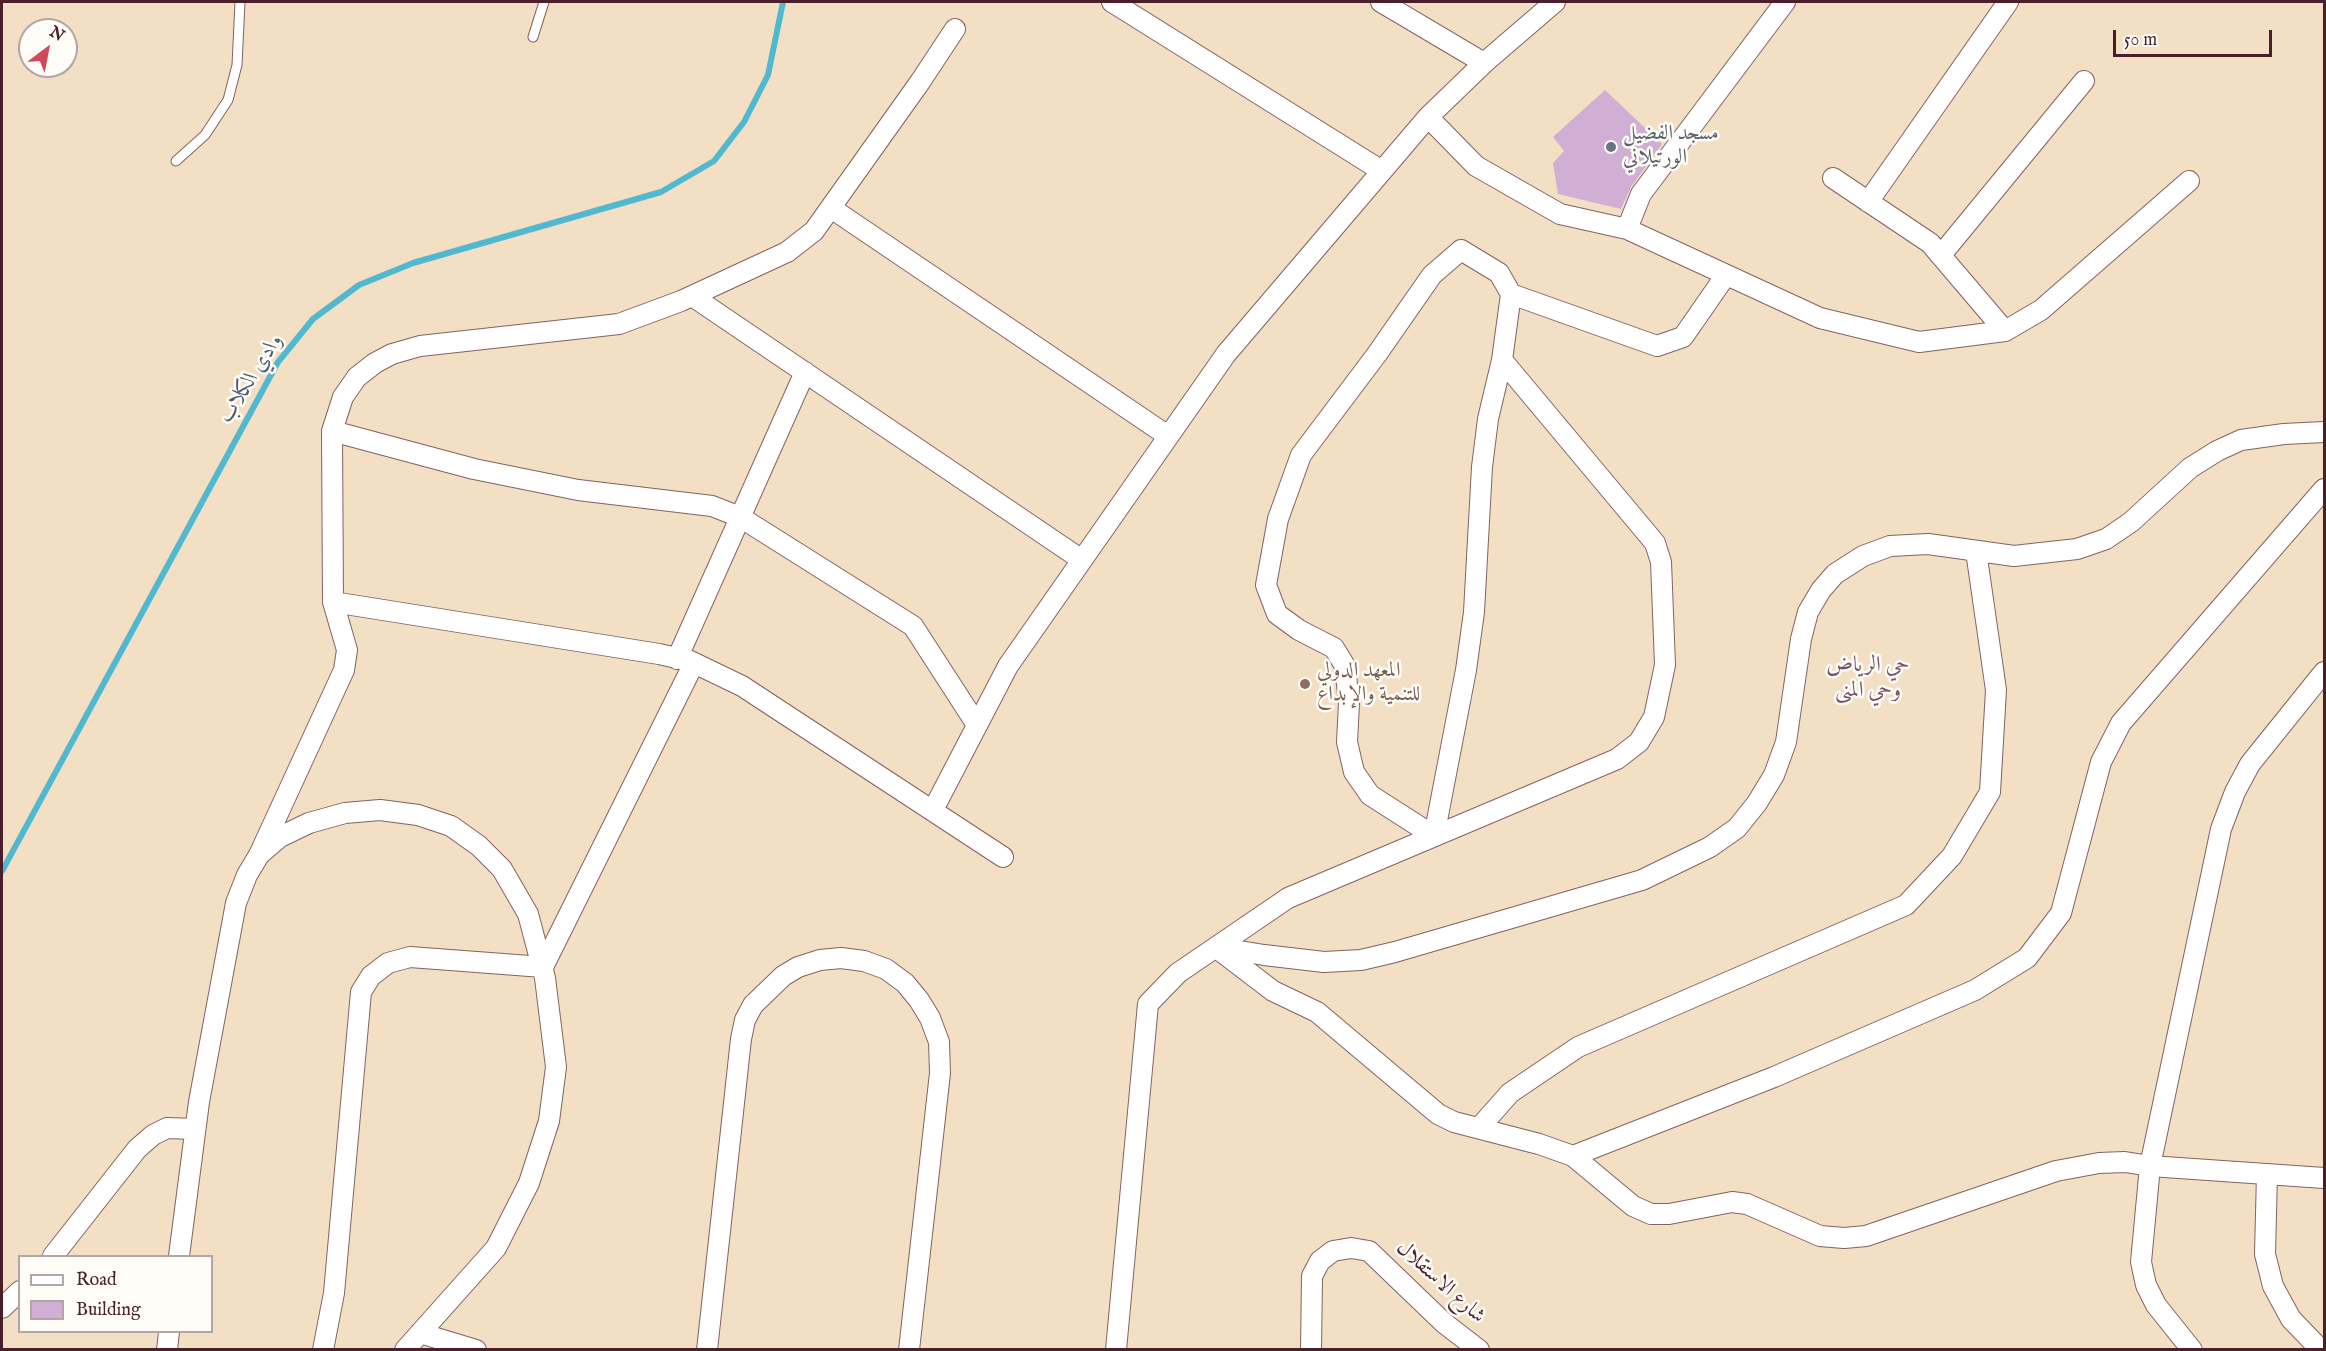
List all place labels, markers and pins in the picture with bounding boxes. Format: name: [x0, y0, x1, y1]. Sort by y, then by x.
place label: مسجد الفضيل الورتيلاني: [1623, 122, 1719, 172]
marker: مسجد الفضيل الورتيلاني: [1604, 140, 1618, 154]
place label: المعهد الدولي للتنمية والإبداع: [1317, 659, 1420, 709]
marker: المعهد الدولي للتنمية والإبداع: [1298, 677, 1312, 691]

